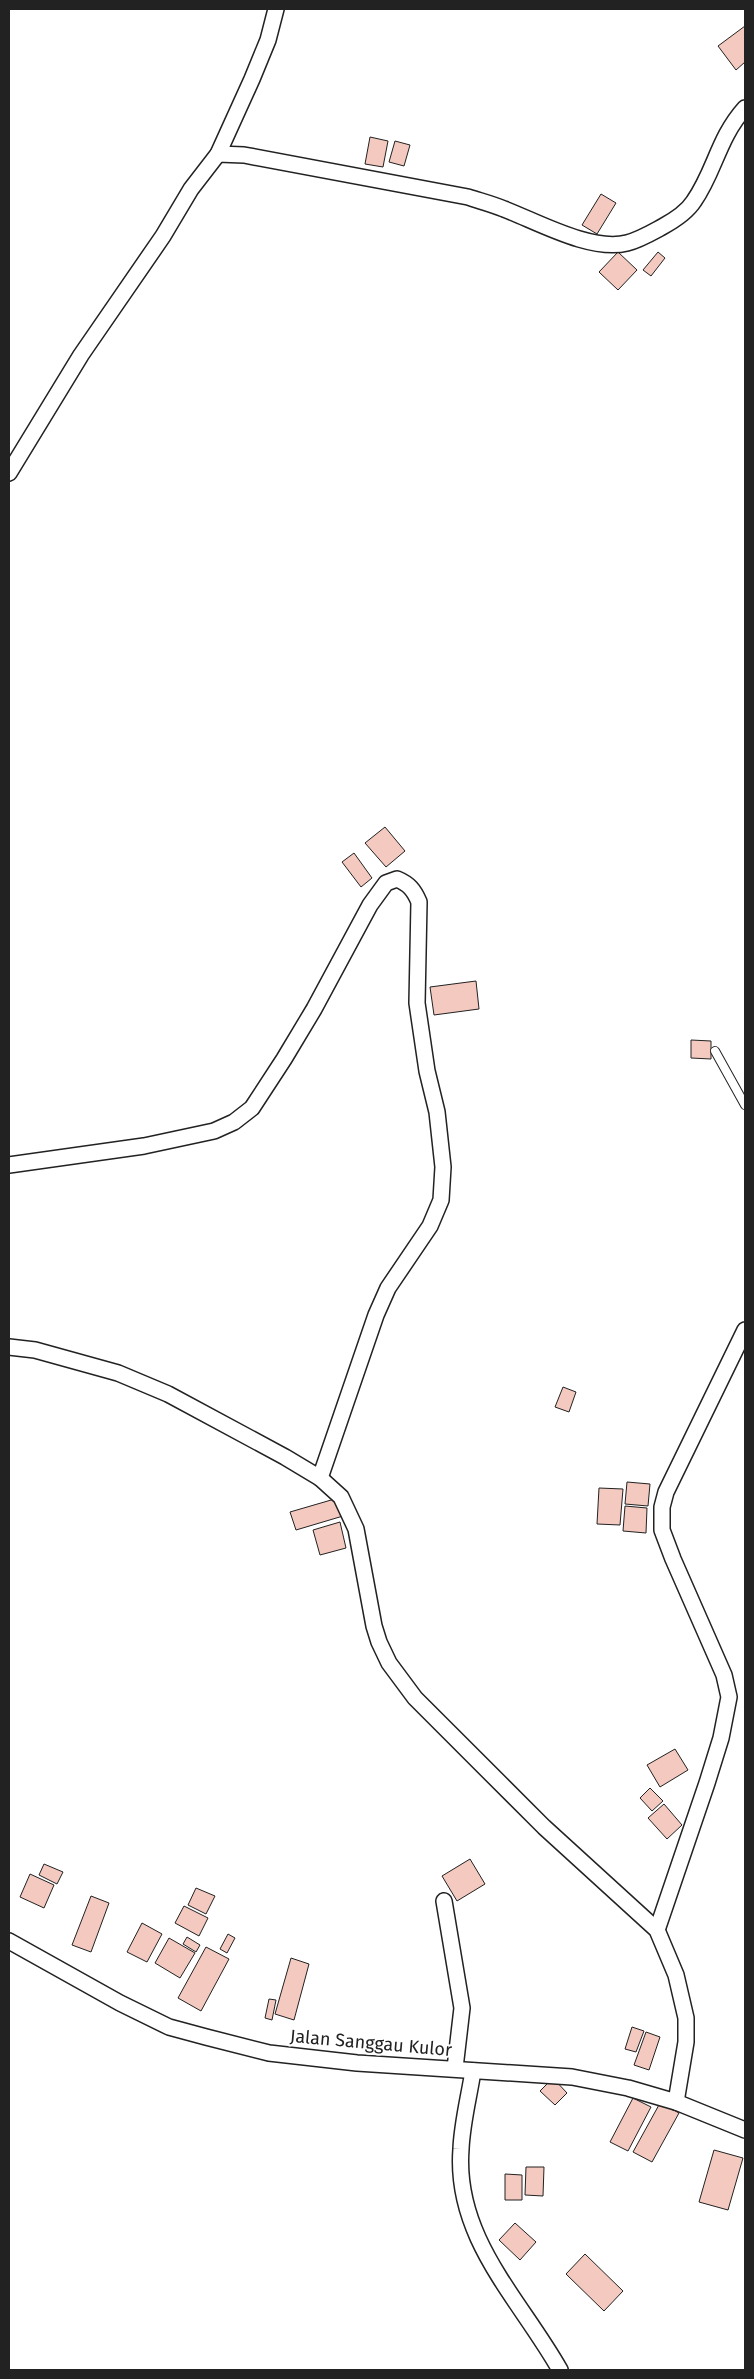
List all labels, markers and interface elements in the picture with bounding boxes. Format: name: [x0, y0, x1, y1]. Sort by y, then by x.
street label: Jalan Sanggau Kulor: [289, 2025, 453, 2061]

